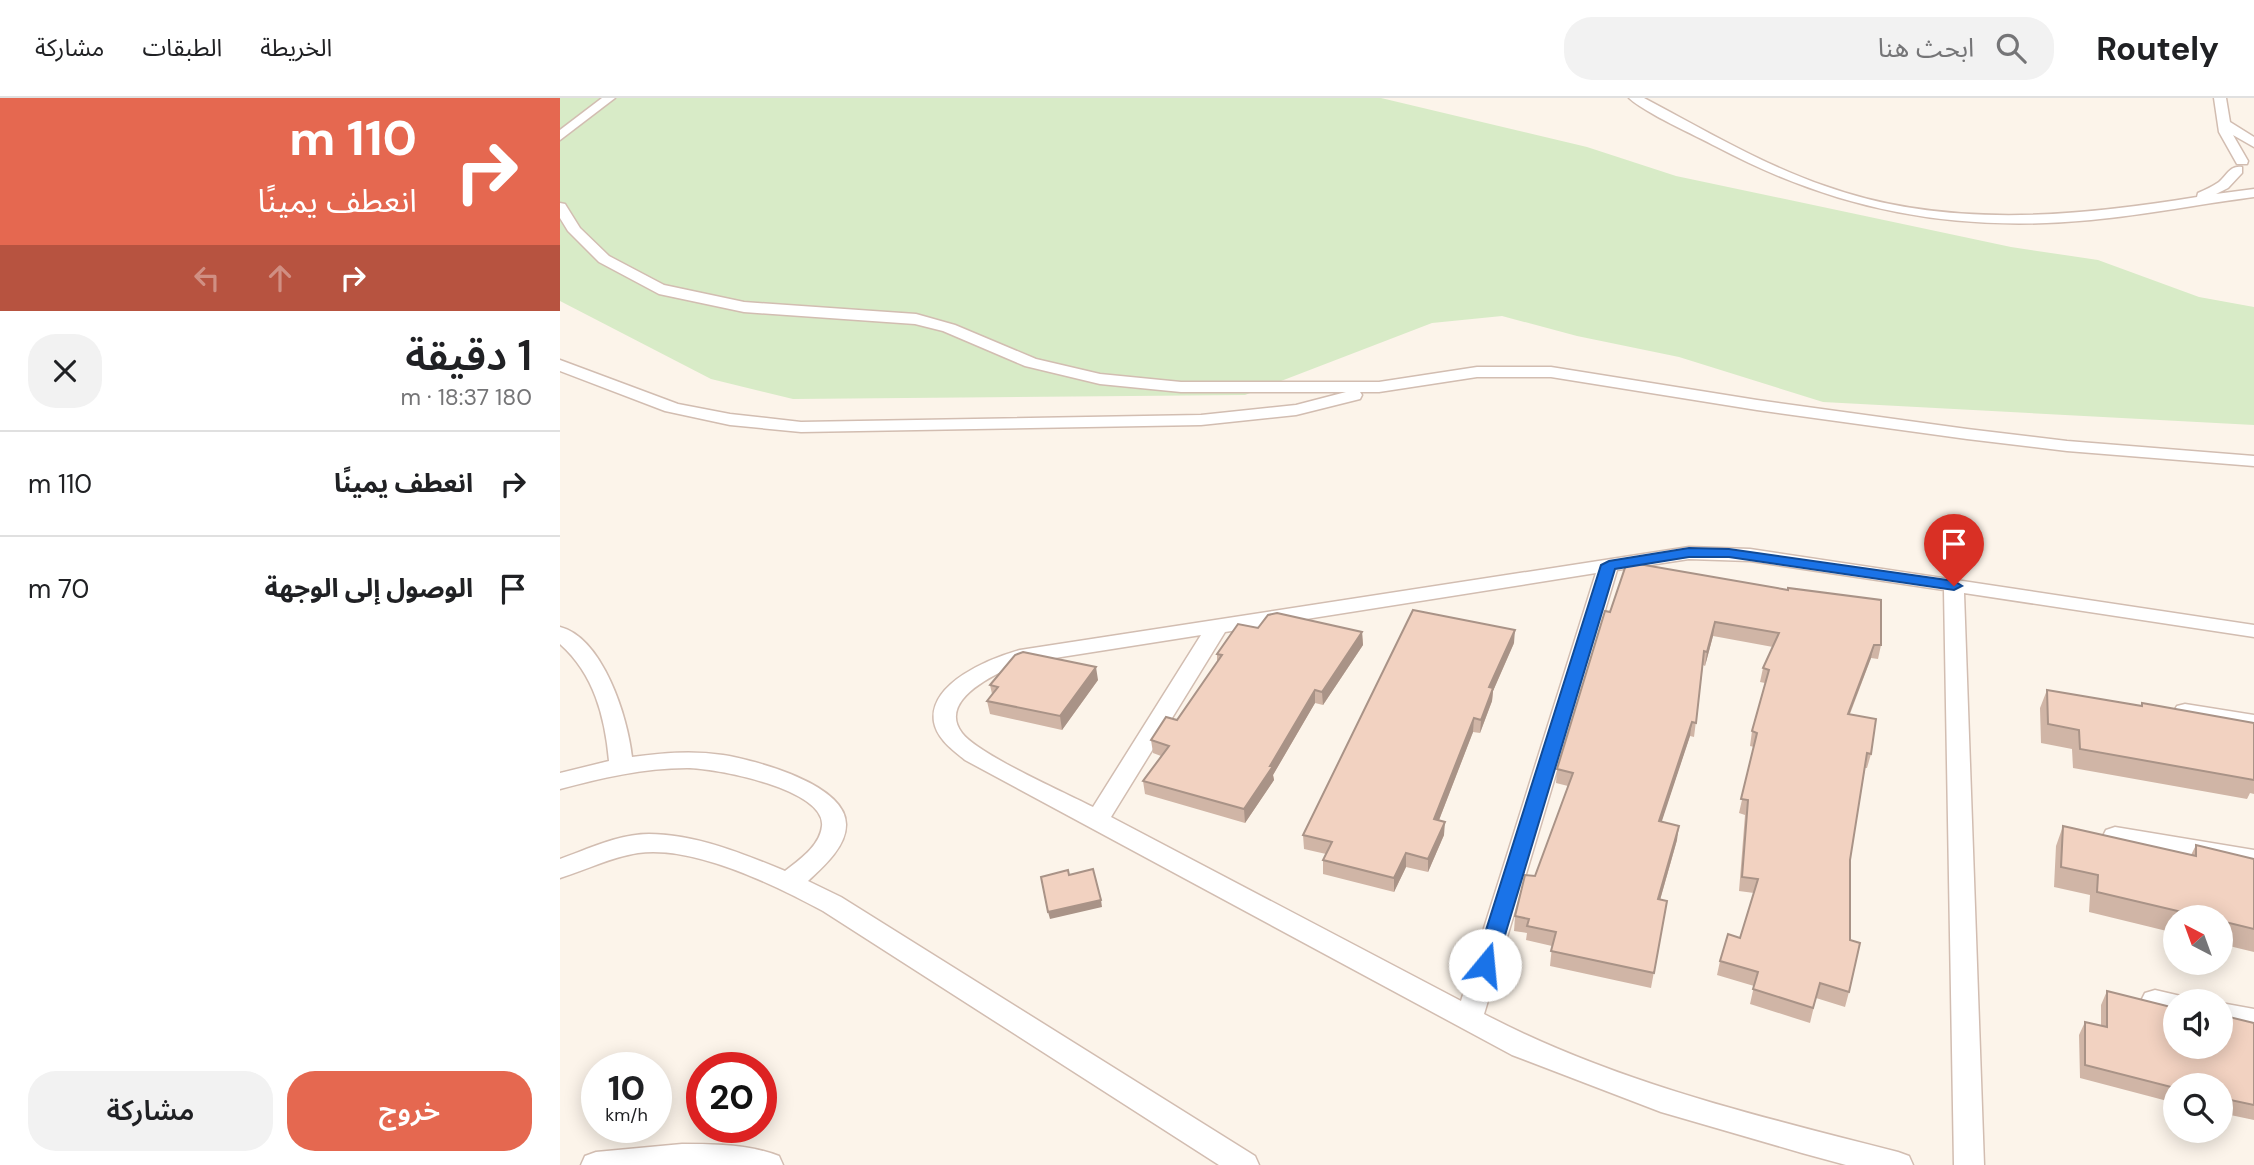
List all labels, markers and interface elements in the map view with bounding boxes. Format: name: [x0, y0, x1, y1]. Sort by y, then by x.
search box: [1564, 17, 2054, 80]
text: Routely: [2096, 27, 2219, 70]
icon: search: [1992, 29, 2030, 67]
text: ابحث هنا: [1878, 31, 1974, 65]
text: مشاركة: [35, 32, 104, 63]
text: الطبقات: [142, 32, 222, 63]
text: الخريطة: [260, 32, 332, 63]
text: 110 m: [289, 106, 417, 170]
icon: right: [441, 126, 532, 217]
text: انعطف يمينًا: [257, 180, 417, 222]
icon: left: [188, 259, 226, 297]
icon: ahead: [261, 259, 299, 297]
icon: right: [334, 259, 372, 297]
text: 1 دقيقة: [405, 328, 532, 383]
button: close: [28, 334, 102, 408]
text: 180 m · 18:37: [400, 382, 532, 412]
icon: right: [494, 465, 532, 503]
text: انعطف يمينًا: [334, 466, 473, 500]
text: 110 m: [28, 467, 92, 501]
pin: [1924, 514, 1984, 586]
icon: arrive: [1935, 525, 1973, 563]
icon: arrive: [494, 570, 532, 608]
text: الوصول إلى الوجهة: [264, 571, 473, 605]
text: 70 m: [28, 572, 89, 606]
north arrow: [2163, 905, 2233, 975]
map controls: [2163, 905, 2233, 1143]
position arrow: [1448, 928, 1522, 1002]
button: sound: [2163, 989, 2233, 1059]
speed limit sign: 20: [686, 1052, 777, 1143]
text: 10: [608, 1065, 645, 1111]
button: مشاركة: [28, 1071, 273, 1151]
button: خروج: [287, 1071, 532, 1151]
button: search: [2163, 1073, 2233, 1143]
text: km/h: [605, 1103, 648, 1127]

